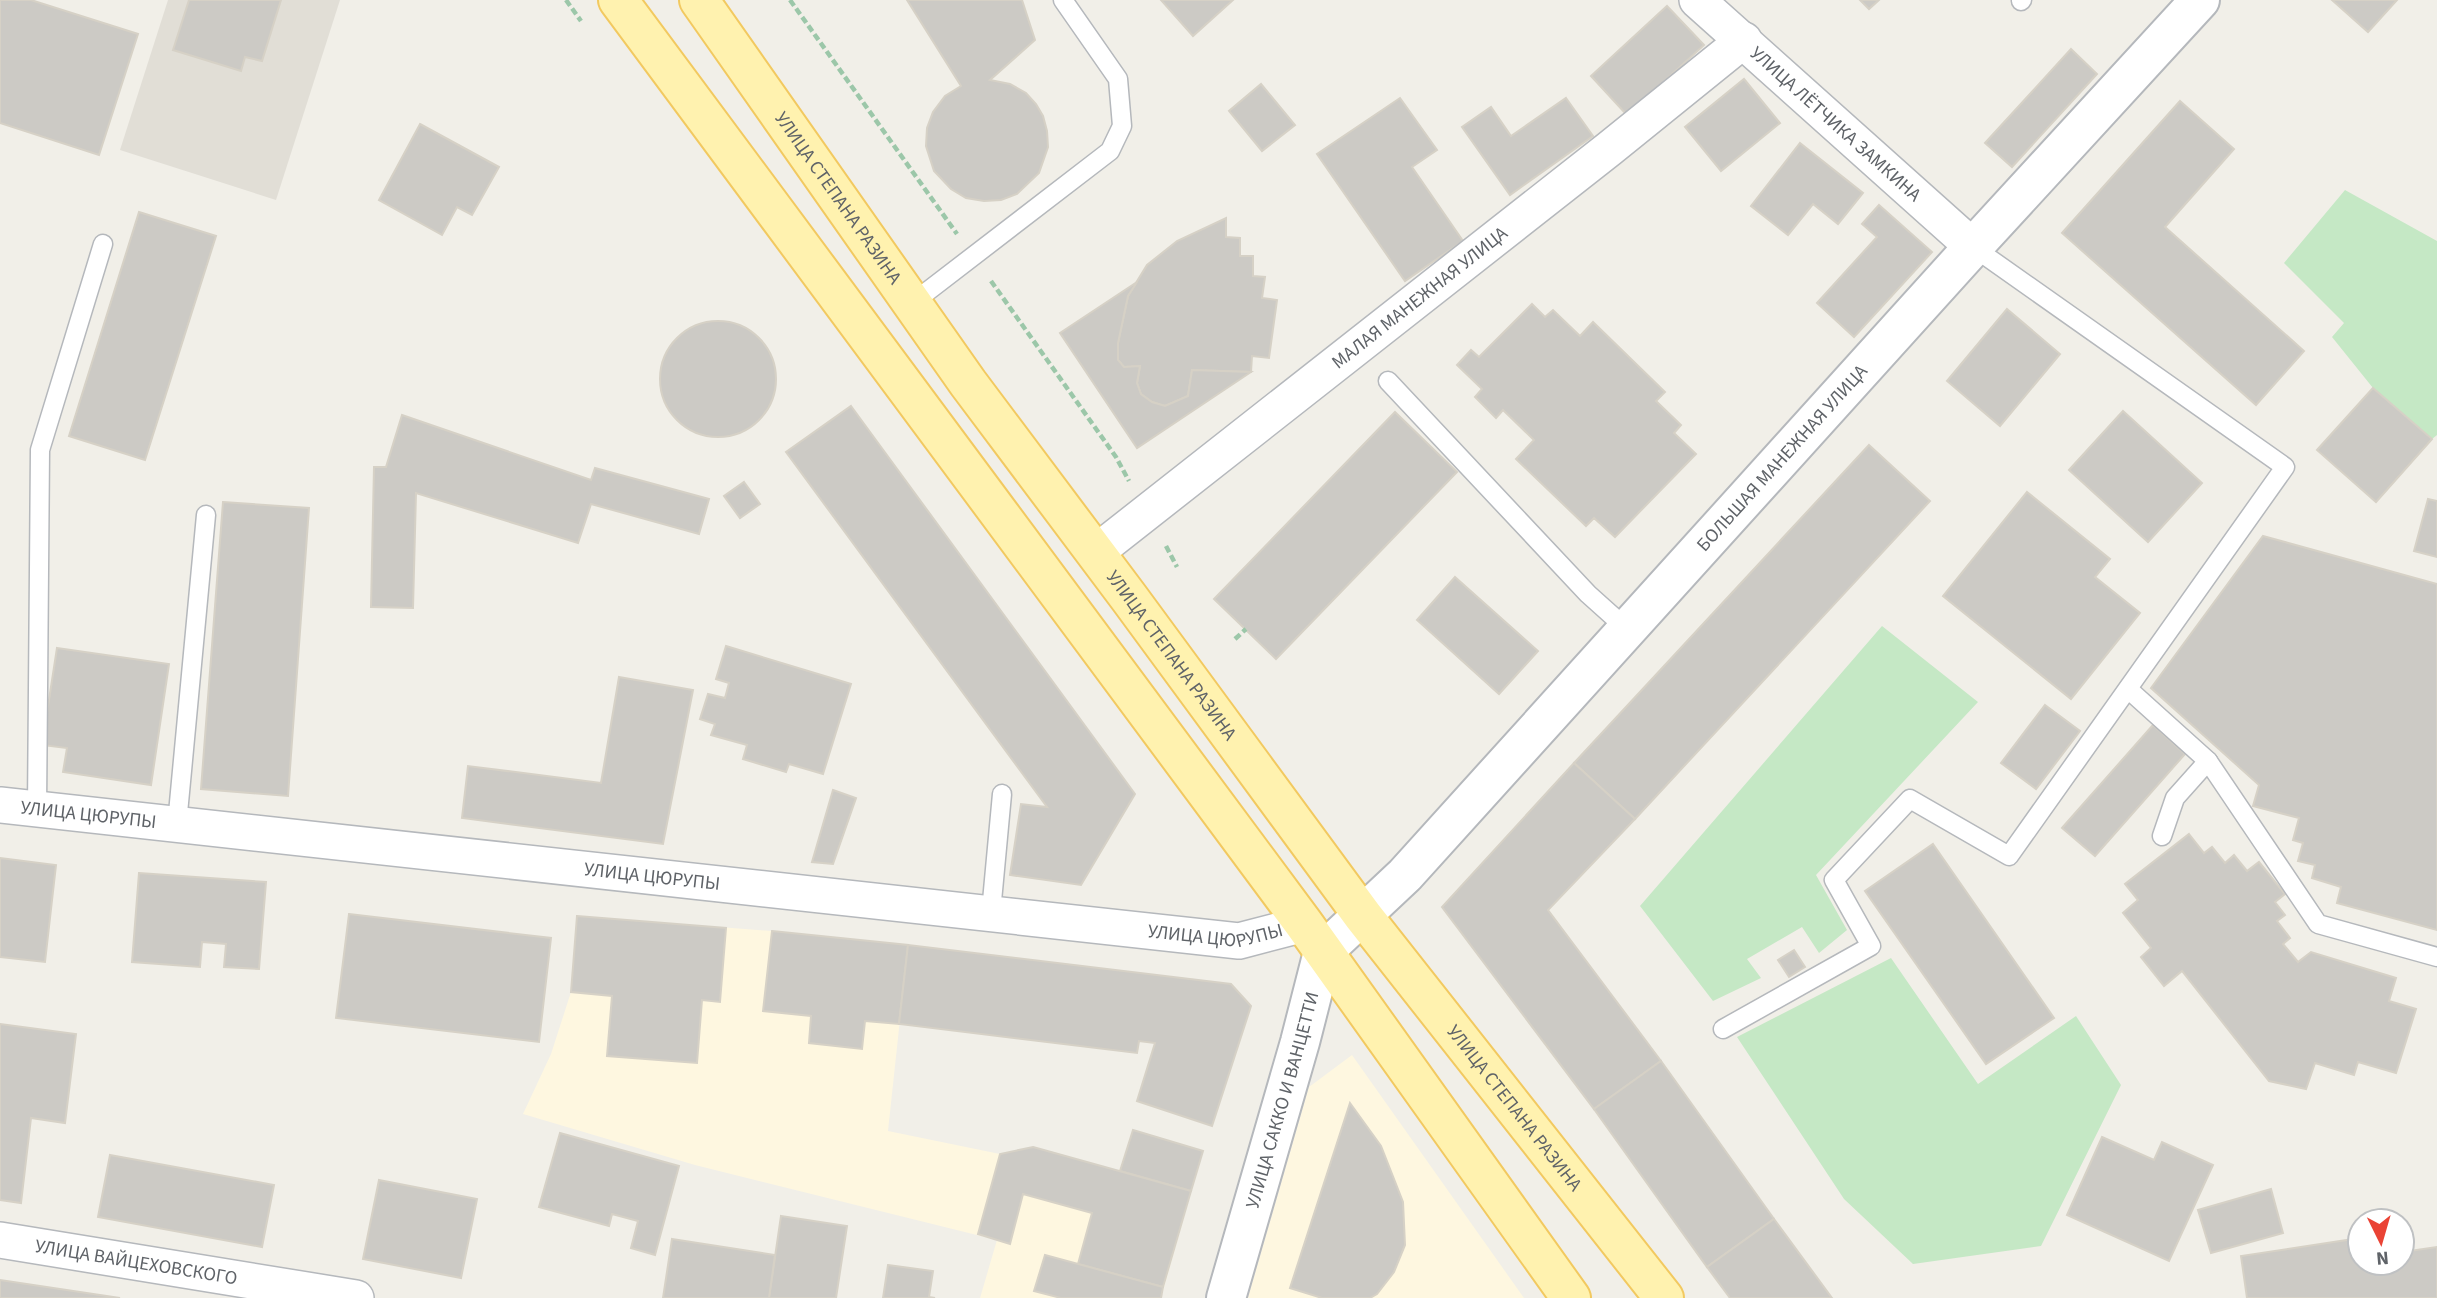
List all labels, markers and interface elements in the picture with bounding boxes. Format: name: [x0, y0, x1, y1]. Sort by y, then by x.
street label: УЛИЦА ЛЁТЧИКА ЗАМКИНА: [1744, 40, 1928, 208]
street label: УЛИЦА СТЕПАНА РАЗИНА: [768, 106, 908, 290]
street label: МАЛАЯ МАНЕЖНАЯ УЛИЦА: [1326, 220, 1514, 375]
street label: БОЛЬШАЯ МАНЕЖНАЯ УЛИЦА: [1690, 358, 1874, 558]
street label: УЛИЦА СТЕПАНА РАЗИНА: [1100, 565, 1243, 747]
street label: УЛИЦА ЦЮРУПЫ: [19, 794, 158, 836]
street label: УЛИЦА ЦЮРУПЫ: [583, 856, 721, 897]
street label: УЛИЦА ЦЮРУПЫ: [1146, 917, 1286, 955]
street label: УЛИЦА САККО И ВАНЦЕТТИ: [1239, 989, 1326, 1211]
street label: УЛИЦА СТЕПАНА РАЗИНА: [1440, 1019, 1589, 1198]
north arrow: [2346, 1207, 2416, 1277]
street label: УЛИЦА ВАЙЦЕХОВСКОГО: [33, 1232, 239, 1292]
text: N: [2375, 1243, 2390, 1271]

